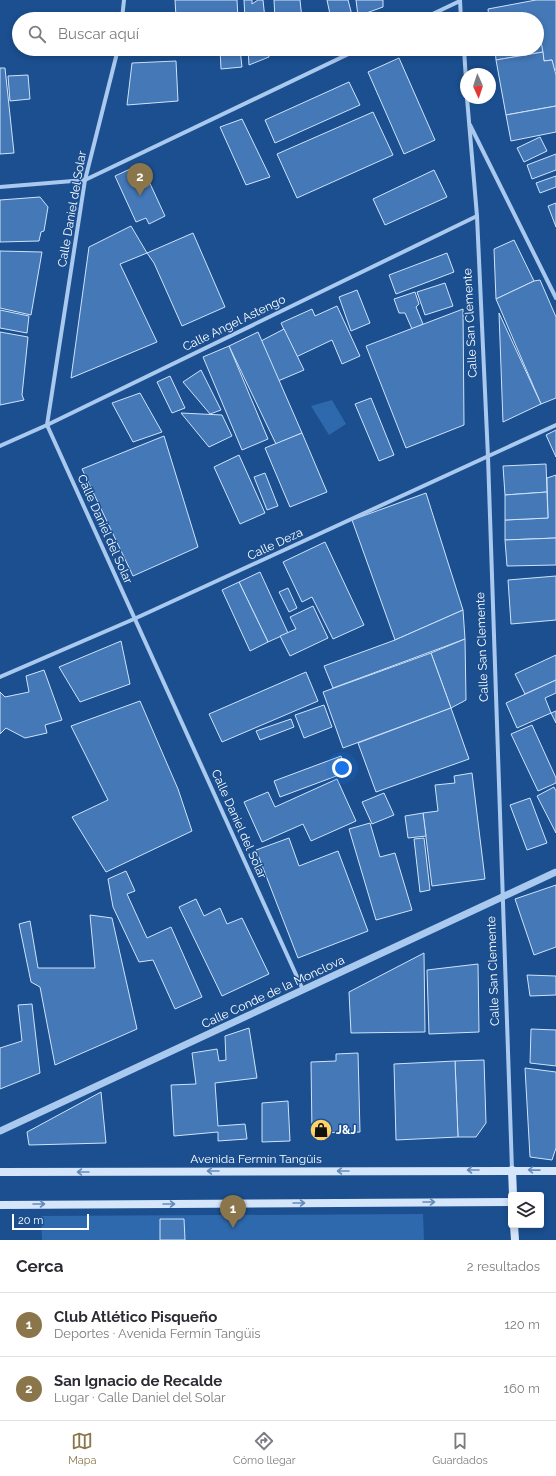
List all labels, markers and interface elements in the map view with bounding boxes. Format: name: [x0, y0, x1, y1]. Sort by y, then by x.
search box: [12, 12, 544, 56]
icon: search: [26, 23, 48, 45]
text: Buscar aquí: [58, 25, 139, 43]
north arrow: [460, 68, 496, 104]
street label: Calle Daniel del Solar: [55, 149, 89, 268]
pin: 2: [127, 163, 153, 196]
street label: Calle San Clemente: [460, 268, 480, 378]
street label: Calle Angel Astengo: [180, 292, 288, 354]
street label: Calle Daniel del Solar: [75, 472, 136, 586]
street label: Calle Deza: [245, 525, 305, 563]
street label: Calle San Clemente: [473, 592, 491, 702]
your location: [332, 758, 352, 778]
street label: Calle Daniel del Solar: [209, 767, 270, 881]
street label: Calle San Clemente: [484, 916, 502, 1026]
street label: Calle Conde de la Monclova: [199, 953, 347, 1031]
shop icon: J&J: [308, 1117, 334, 1143]
place label: J&J: [336, 1123, 357, 1137]
street label: Avenida Fermín Tangüis: [190, 1152, 322, 1166]
one-way arrow: [467, 1166, 480, 1174]
one-way arrow: [528, 1166, 541, 1174]
one-way arrow: [337, 1167, 350, 1175]
one-way arrow: [77, 1168, 90, 1176]
one-way arrow: [207, 1168, 220, 1175]
map controls: [508, 1192, 544, 1228]
button: layers: [508, 1192, 544, 1228]
pin: 1: [220, 1195, 246, 1228]
one-way arrow: [422, 1198, 435, 1206]
one-way arrow: [292, 1199, 305, 1207]
one-way arrow: [32, 1200, 45, 1208]
one-way arrow: [162, 1200, 175, 1208]
scale bar: [12, 1212, 89, 1231]
text: 20 m: [18, 1214, 43, 1227]
text: Cerca: [16, 1256, 64, 1276]
text: 2 resultados: [467, 1259, 540, 1274]
text: Club Atlético Pisqueño: [54, 1308, 217, 1326]
text: 1: [26, 1317, 32, 1332]
text: 120 m: [504, 1317, 540, 1332]
text: Deportes · Avenida Fermín Tangüis: [54, 1326, 261, 1341]
text: San Ignacio de Recalde: [54, 1372, 222, 1390]
text: 2: [25, 1381, 33, 1396]
text: 160 m: [503, 1381, 540, 1396]
text: Lugar · Calle Daniel del Solar: [54, 1390, 226, 1405]
tab: Mapa: [68, 1430, 97, 1467]
tab: Cómo llegar: [233, 1430, 296, 1467]
tab: Guardados: [432, 1430, 488, 1467]

